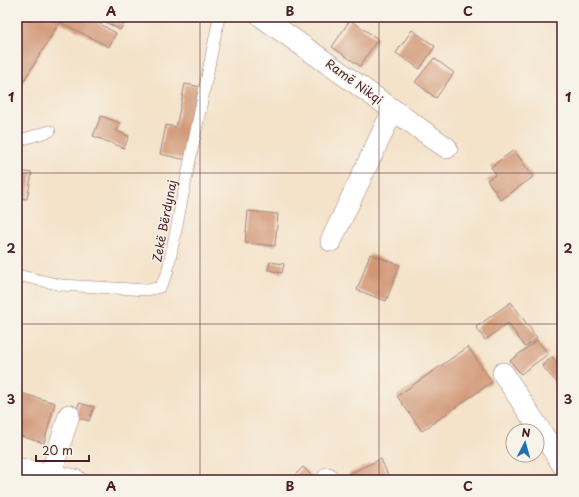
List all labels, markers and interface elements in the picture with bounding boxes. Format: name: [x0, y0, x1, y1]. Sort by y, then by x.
text: A: [106, 1, 116, 20]
text: B: [286, 1, 295, 20]
text: C: [463, 1, 473, 20]
street label: Ramë Nikqi: [322, 54, 387, 108]
text: 1: [8, 87, 14, 106]
text: 1: [565, 87, 571, 106]
street label: Zekë Bërdynaj: [147, 178, 181, 264]
text: 2: [6, 238, 16, 257]
text: 2: [563, 238, 573, 257]
text: 3: [7, 389, 16, 408]
text: 3: [564, 389, 573, 408]
north arrow: [505, 423, 545, 463]
text: N: [521, 424, 532, 441]
scale bar: [36, 437, 89, 463]
text: 20 m: [42, 441, 73, 459]
text: A: [106, 476, 116, 495]
text: B: [286, 476, 295, 495]
text: C: [463, 476, 473, 495]

